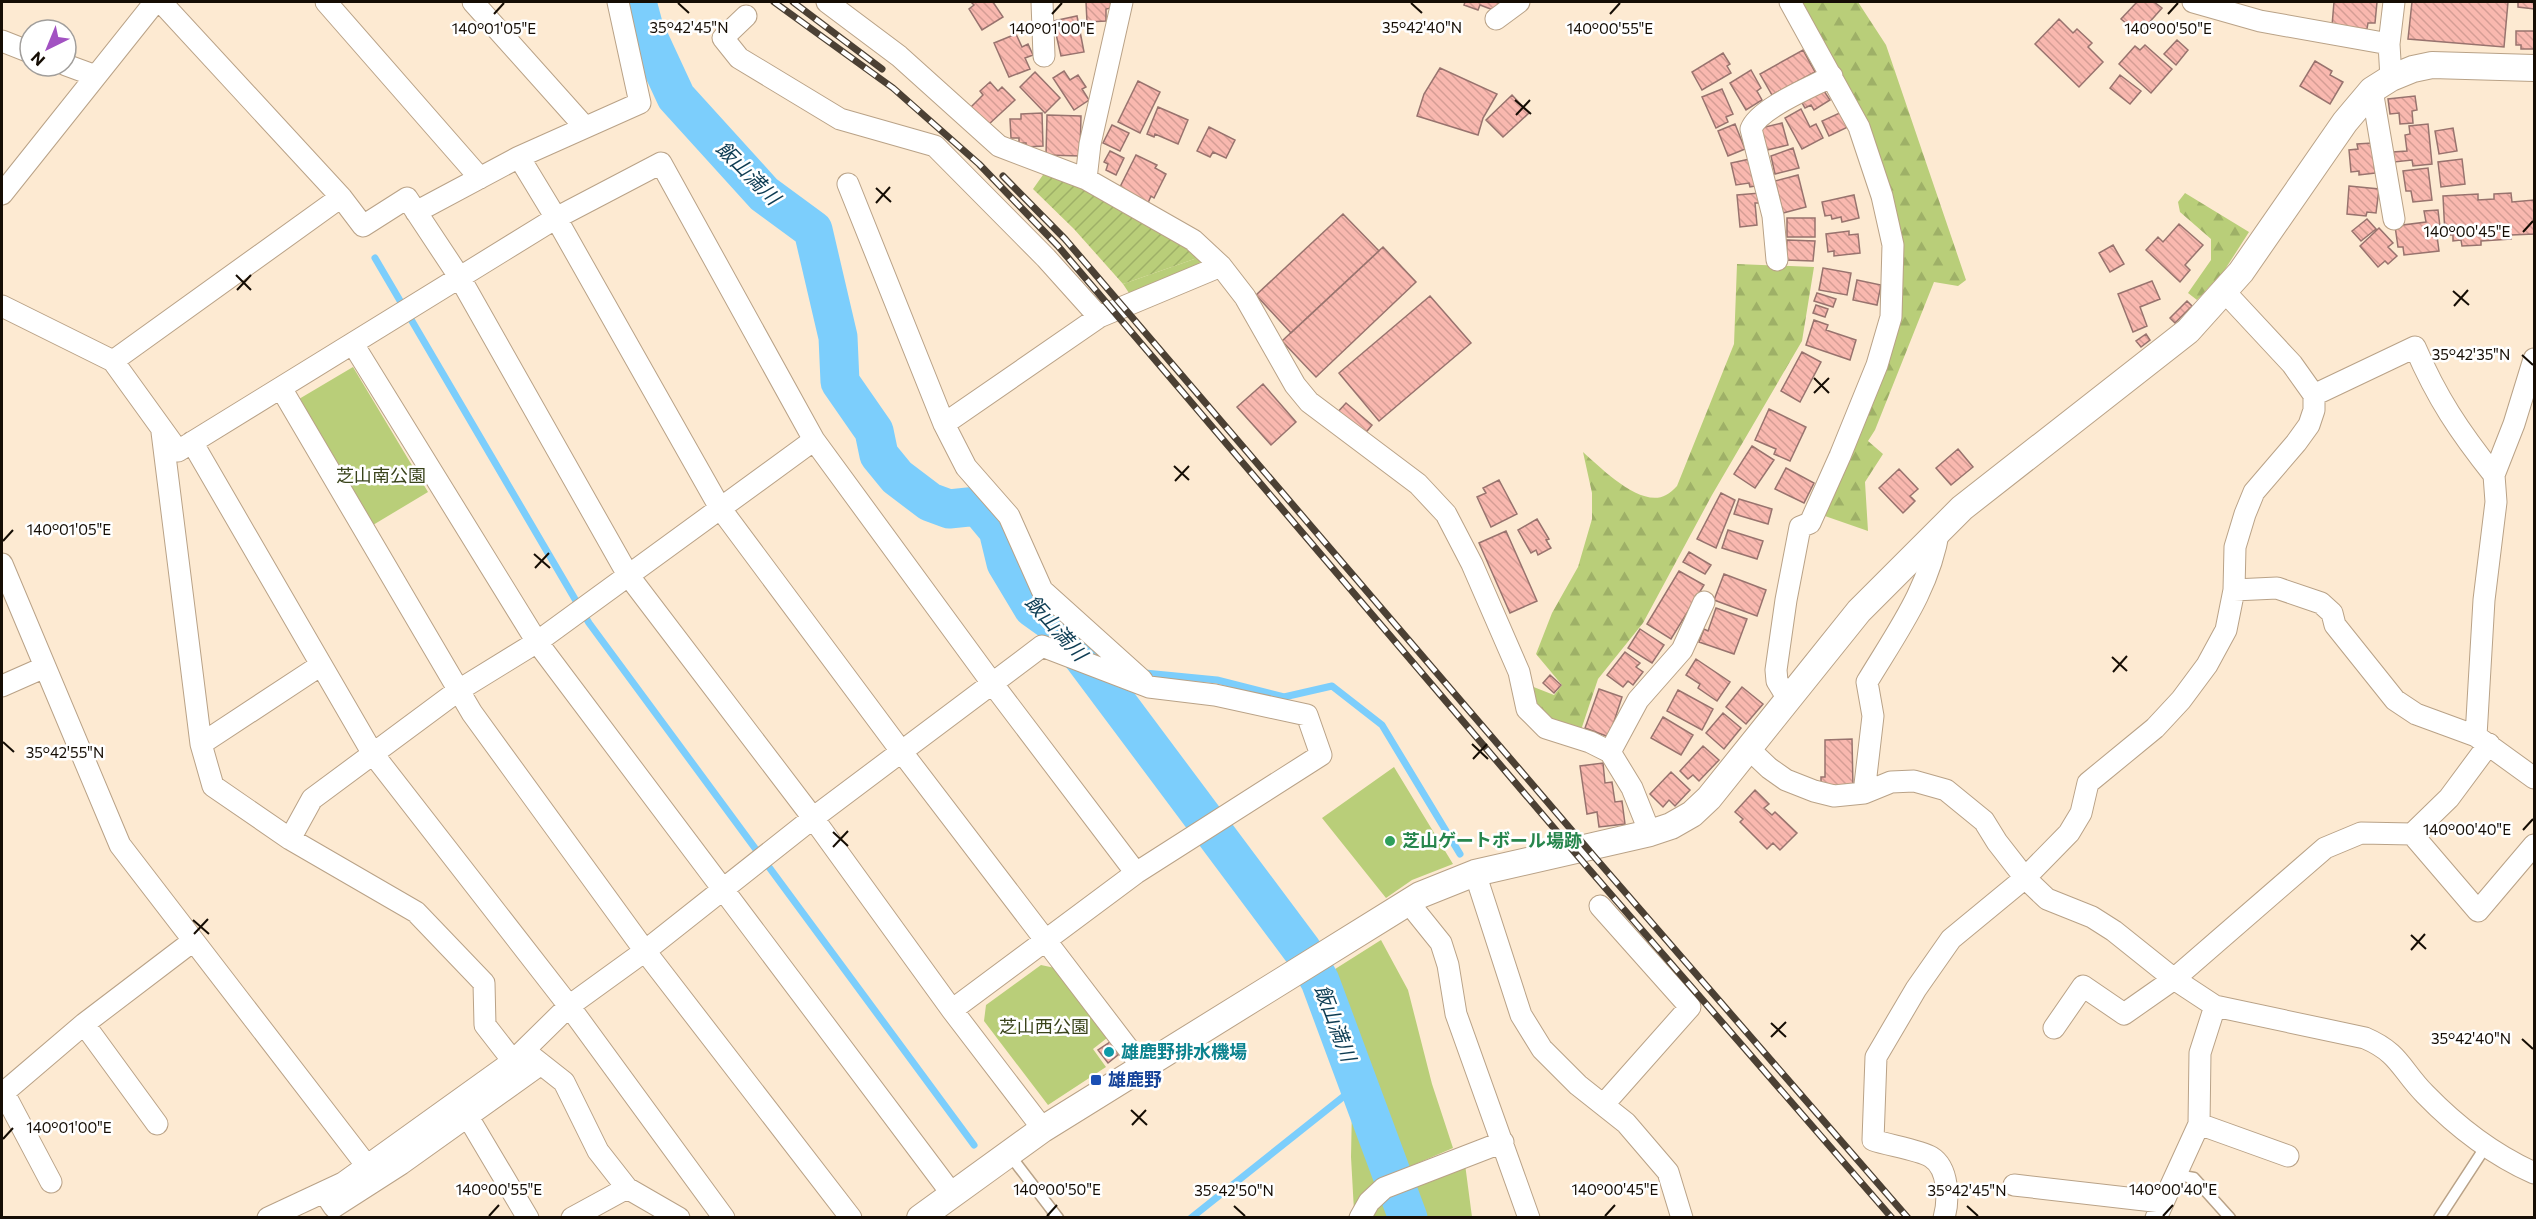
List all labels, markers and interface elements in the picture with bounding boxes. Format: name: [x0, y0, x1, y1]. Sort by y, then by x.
north arrow: [18, 18, 78, 78]
text: 35°42'45"N: [650, 18, 728, 36]
text: 35°42'40"N: [1382, 18, 1462, 36]
text: 140°01'05"E: [452, 19, 536, 37]
text: 140°01'00"E: [1009, 19, 1095, 37]
text: 140°00'55"E: [1567, 19, 1653, 37]
text: 140°00'50"E: [2124, 19, 2212, 37]
text: N: [27, 48, 48, 70]
water label: 飯山満川: [712, 136, 787, 210]
text: 140°00'45"E: [2424, 222, 2511, 240]
text: 35°42'35"N: [2432, 345, 2510, 363]
park label: 芝山南公園: [336, 464, 426, 486]
text: 140°01'05"E: [27, 520, 111, 538]
water label: 飯山満川: [1021, 590, 1094, 667]
text: 35°42'55"N: [26, 743, 104, 761]
text: 140°00'40"E: [2423, 820, 2511, 838]
place label: 芝山ゲートボール場跡: [1402, 829, 1582, 851]
marker: 芝山ゲートボール場跡: [1383, 834, 1397, 848]
water label: 飯山満川: [1310, 981, 1362, 1066]
park label: 芝山西公園: [999, 1015, 1089, 1037]
text: 35°42'40"N: [2431, 1029, 2511, 1047]
place label: 雄鹿野排水機場: [1121, 1040, 1247, 1062]
marker: 雄鹿野排水機場: [1102, 1045, 1116, 1059]
place label: 雄鹿野: [1108, 1068, 1162, 1090]
marker: 雄鹿野: [1089, 1073, 1103, 1087]
text: 140°01'00"E: [26, 1118, 112, 1136]
text: 140°00'55"E: [456, 1180, 542, 1198]
text: 140°00'50"E: [1013, 1180, 1101, 1198]
text: 140°00'45"E: [1572, 1180, 1659, 1198]
text: 140°00'40"E: [2129, 1180, 2217, 1198]
text: 35°42'50"N: [1194, 1181, 1274, 1199]
text: 35°42'45"N: [1928, 1181, 2006, 1199]

